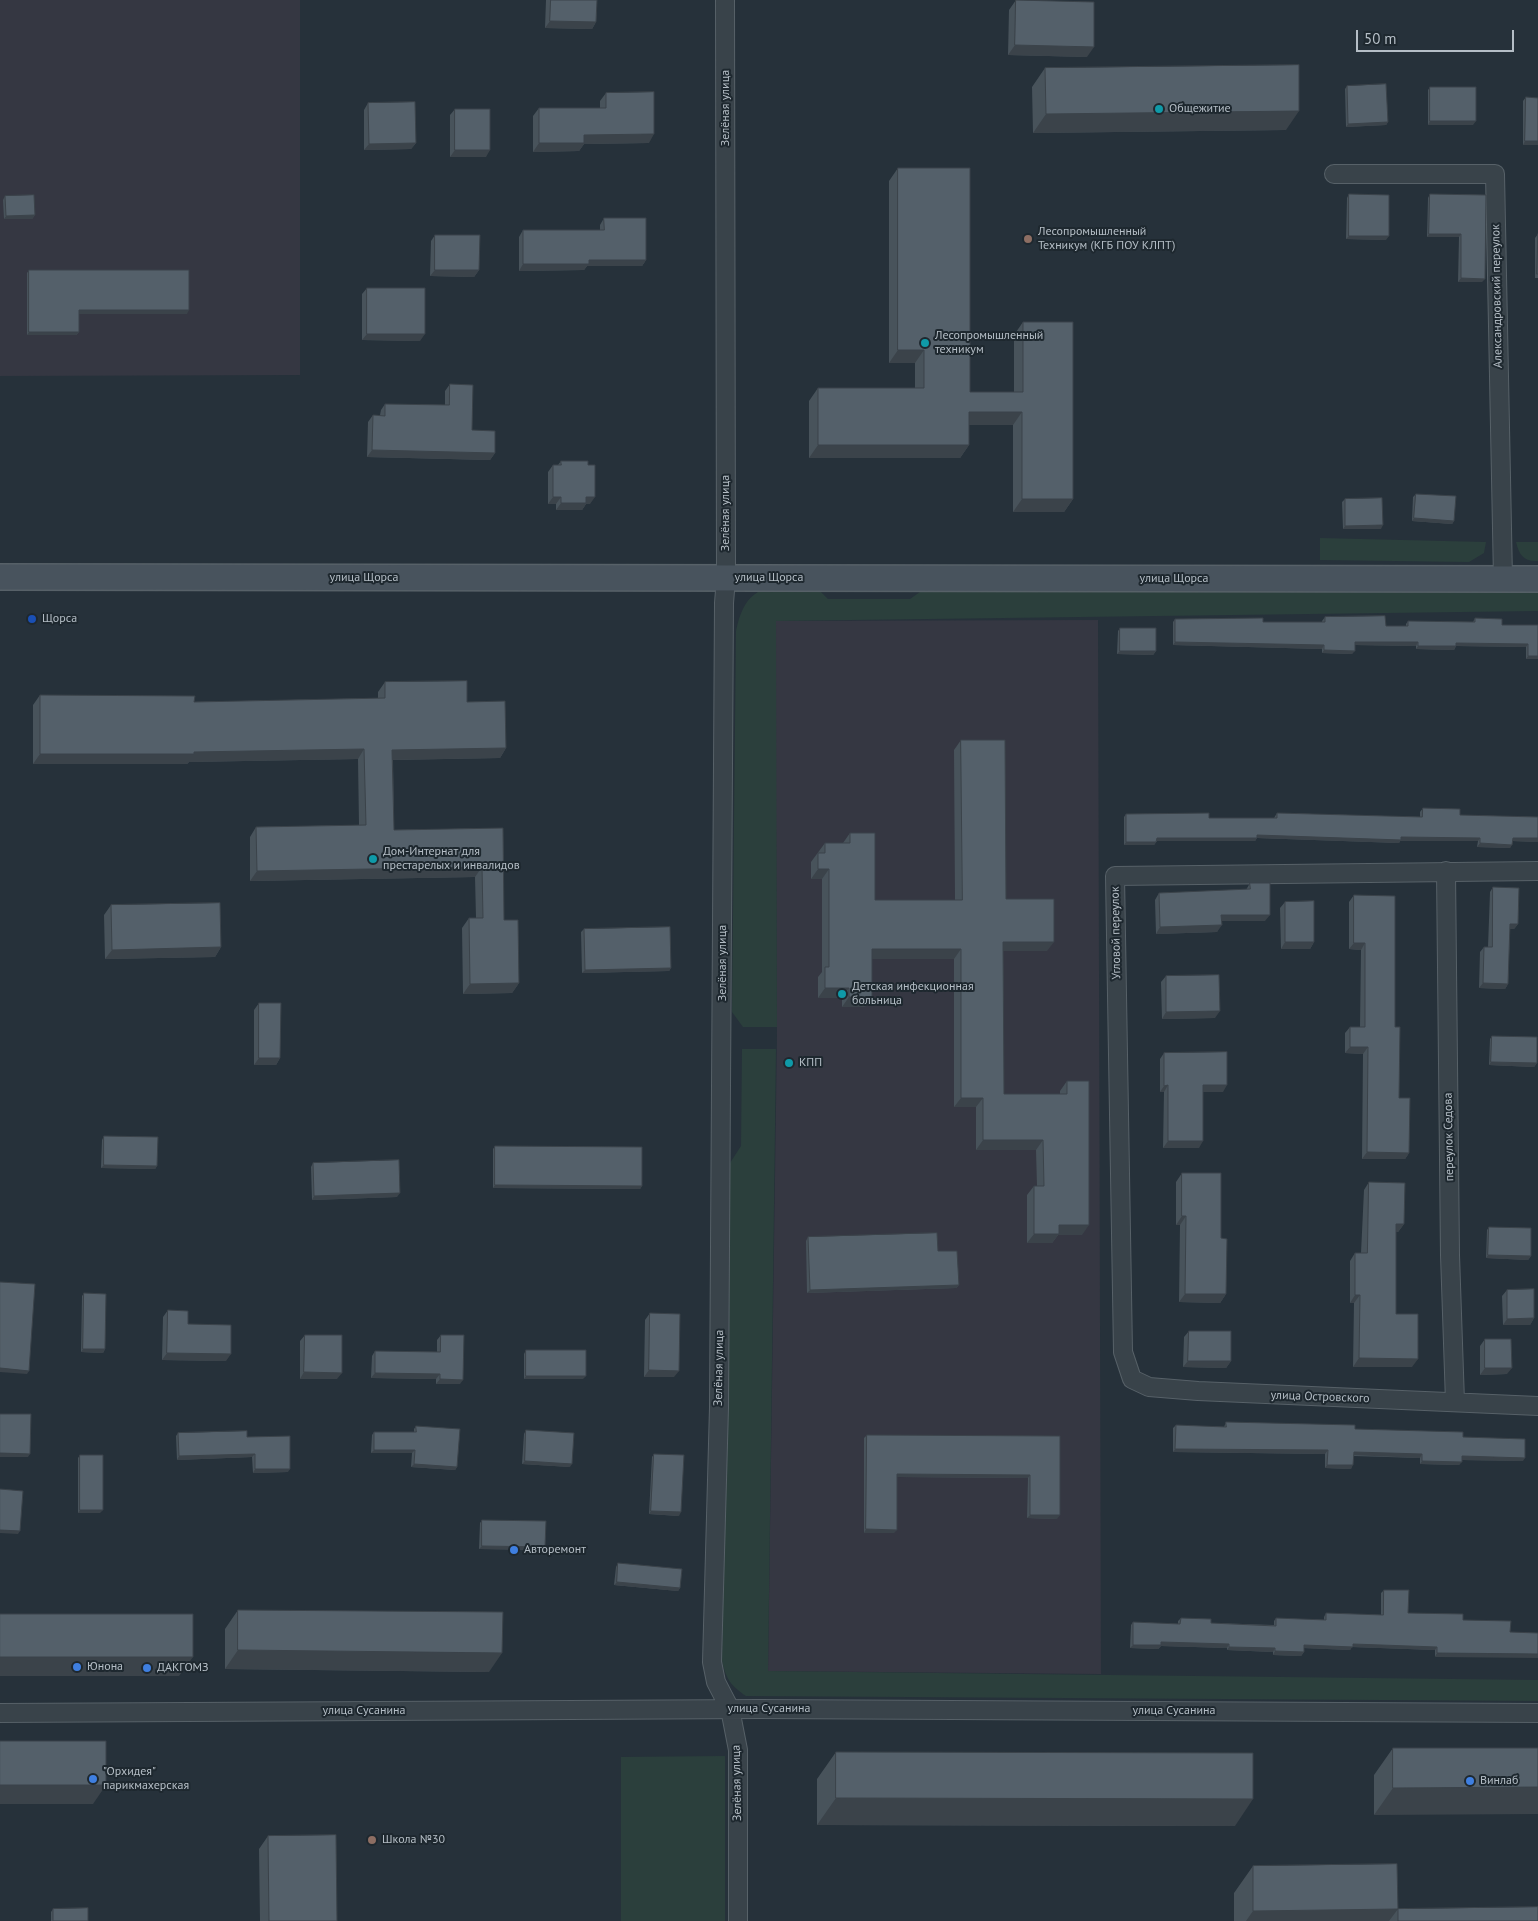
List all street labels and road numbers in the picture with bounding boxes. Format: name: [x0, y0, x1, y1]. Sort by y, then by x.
street label: Зелёная улица: [719, 70, 733, 146]
street label: Александровский переулок: [1489, 224, 1505, 368]
street label: Зелёная улица: [719, 475, 733, 551]
street label: улица Щорса: [330, 571, 398, 585]
street label: улица Щорса: [735, 571, 803, 585]
street label: улица Щорса: [1140, 572, 1208, 586]
street label: Угловой переулок: [1108, 886, 1124, 980]
street label: Зелёная улица: [716, 925, 730, 1001]
street label: переулок Седова: [1441, 1092, 1457, 1182]
street label: Зелёная улица: [711, 1330, 727, 1406]
street label: улица Островского: [1270, 1388, 1370, 1406]
street label: улица Сусанина: [728, 1702, 810, 1716]
street label: улица Сусанина: [323, 1704, 405, 1718]
street label: улица Сусанина: [1133, 1704, 1215, 1718]
street label: Зелёная улица: [729, 1745, 745, 1821]

